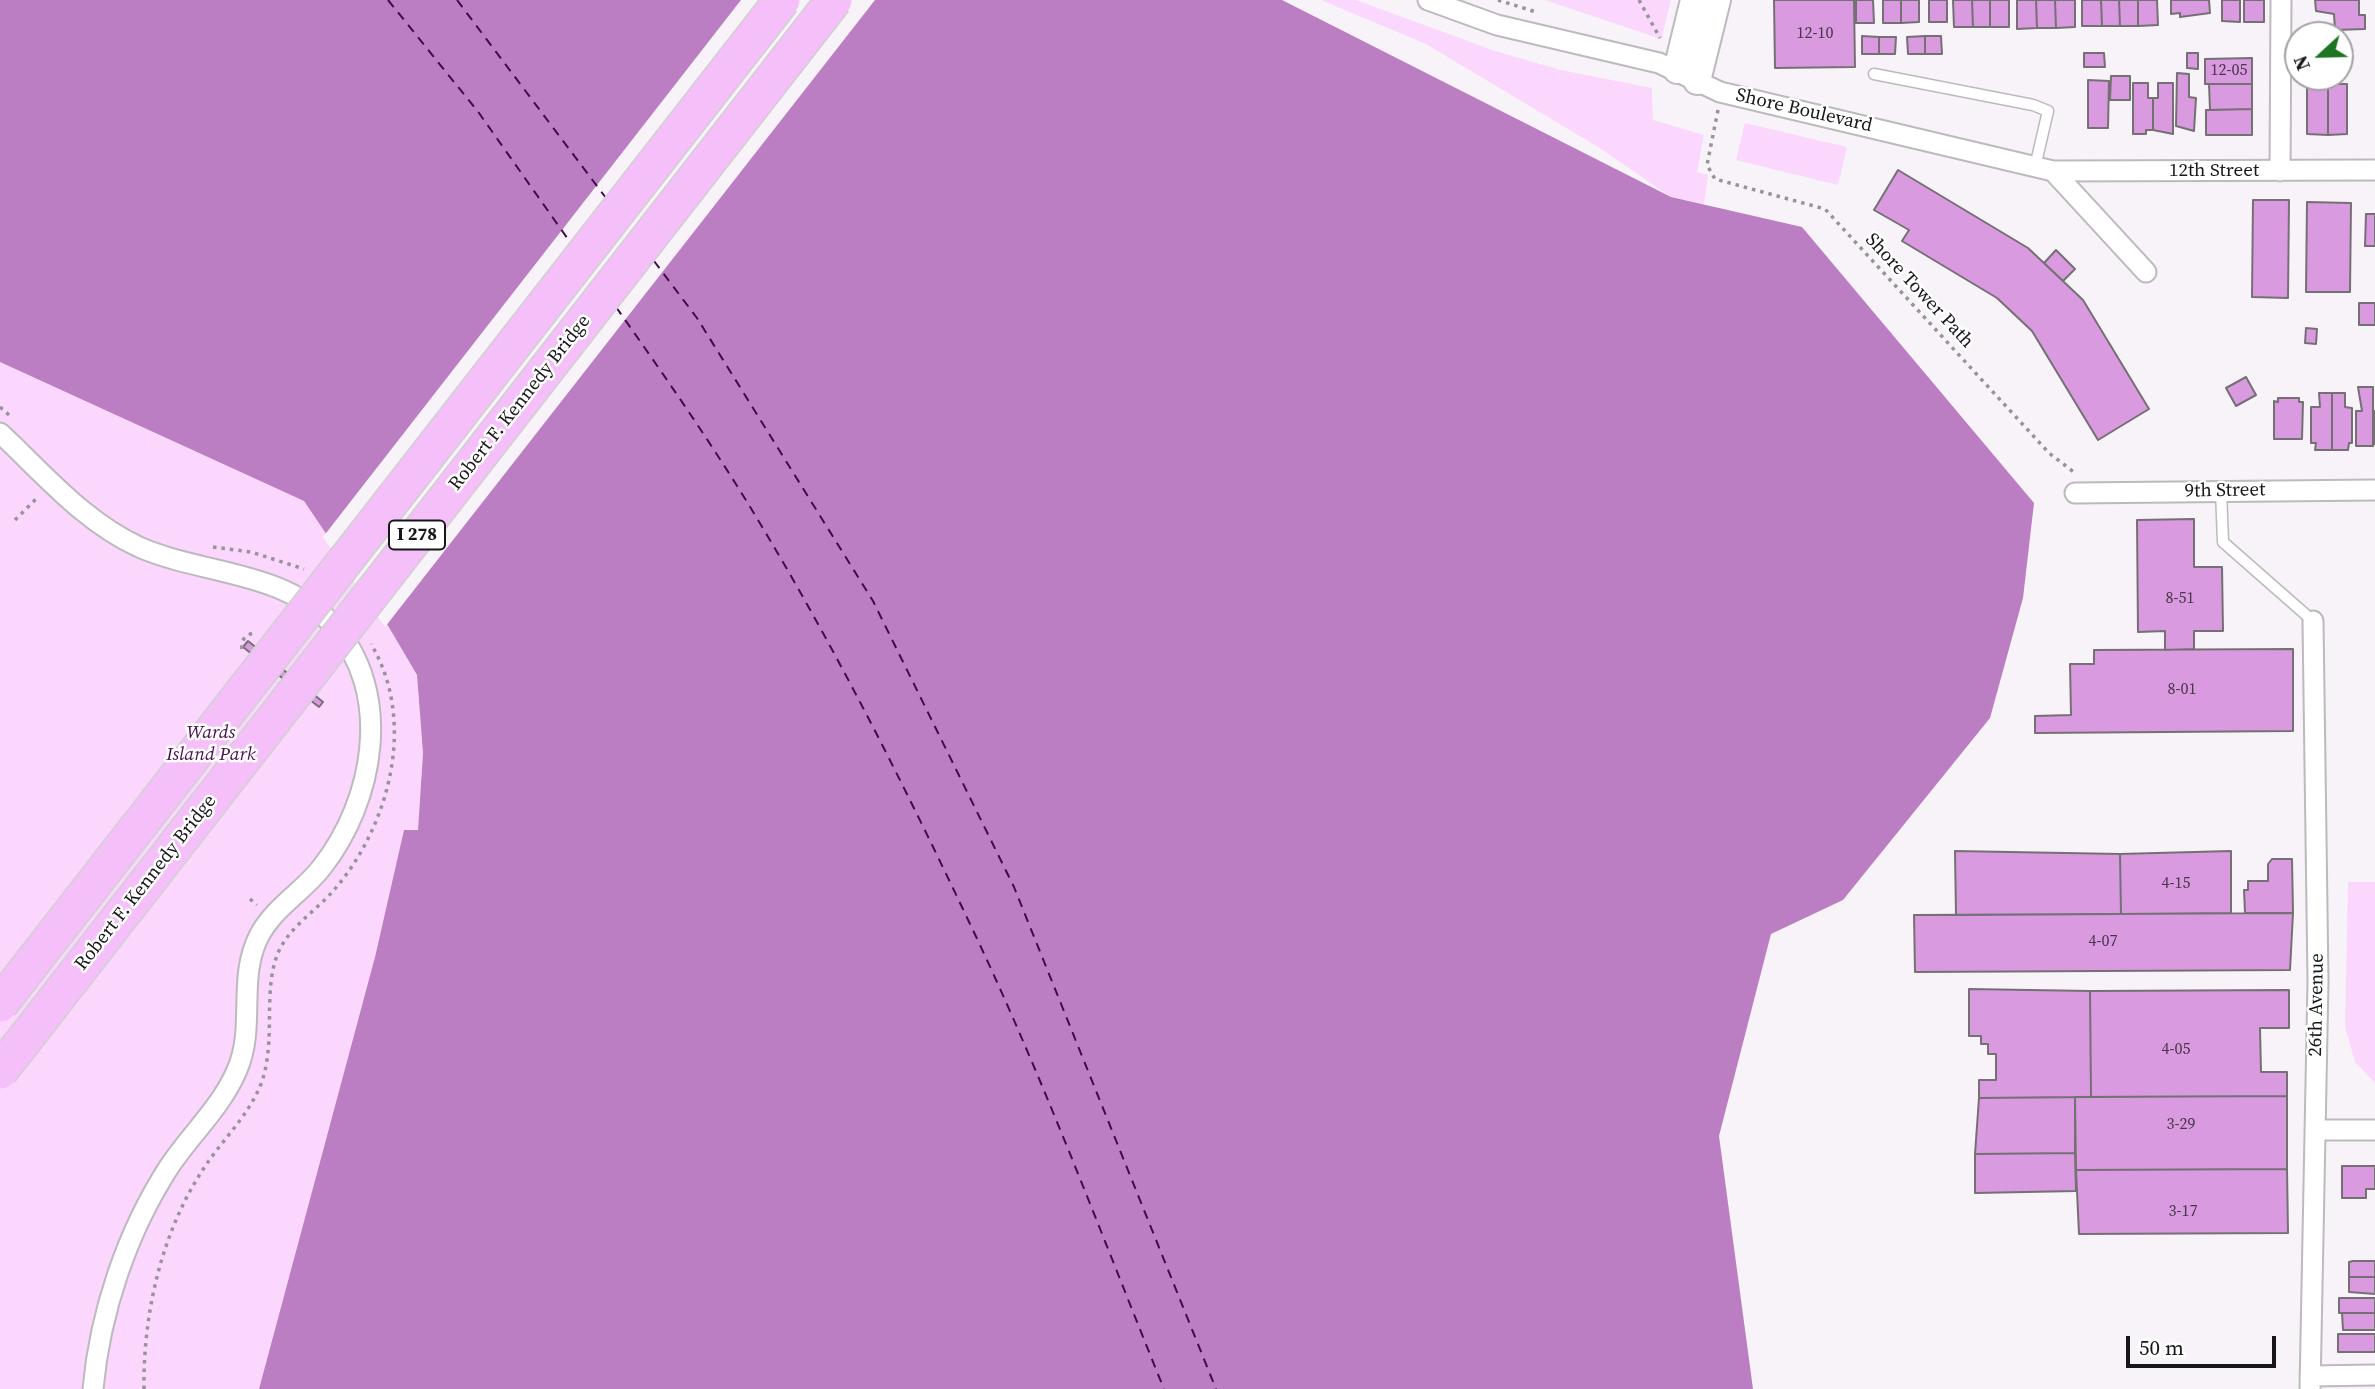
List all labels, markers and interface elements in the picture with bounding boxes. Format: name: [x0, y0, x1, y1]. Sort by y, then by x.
north arrow: [2284, 21, 2354, 91]
house number: 12-10: [1797, 24, 1833, 44]
text: N: [2287, 52, 2316, 74]
house number: 12-05: [2211, 61, 2247, 81]
street label: Shore Boulevard: [1734, 84, 1874, 138]
street label: 12th Street: [2169, 160, 2259, 182]
street label: Shore Tower Path: [1860, 229, 1978, 353]
street label: Robert F. Kennedy Bridge: [444, 311, 596, 495]
street label: 9th Street: [2184, 479, 2266, 503]
road number: I 278: [389, 520, 445, 550]
house number: 8-51: [2166, 589, 2194, 609]
house number: 8-01: [2168, 680, 2196, 700]
park label: Wards Island Park: [166, 722, 256, 766]
street label: Robert F. Kennedy Bridge: [70, 791, 222, 975]
house number: 4-15: [2162, 874, 2190, 894]
house number: 4-07: [2089, 932, 2117, 952]
street label: 26th Avenue: [2305, 953, 2329, 1057]
house number: 4-05: [2162, 1040, 2190, 1060]
house number: 3-29: [2167, 1115, 2195, 1135]
house number: 3-17: [2169, 1202, 2197, 1222]
scale bar: [2130, 1322, 2280, 1366]
text: 50 m: [2139, 1333, 2184, 1362]

